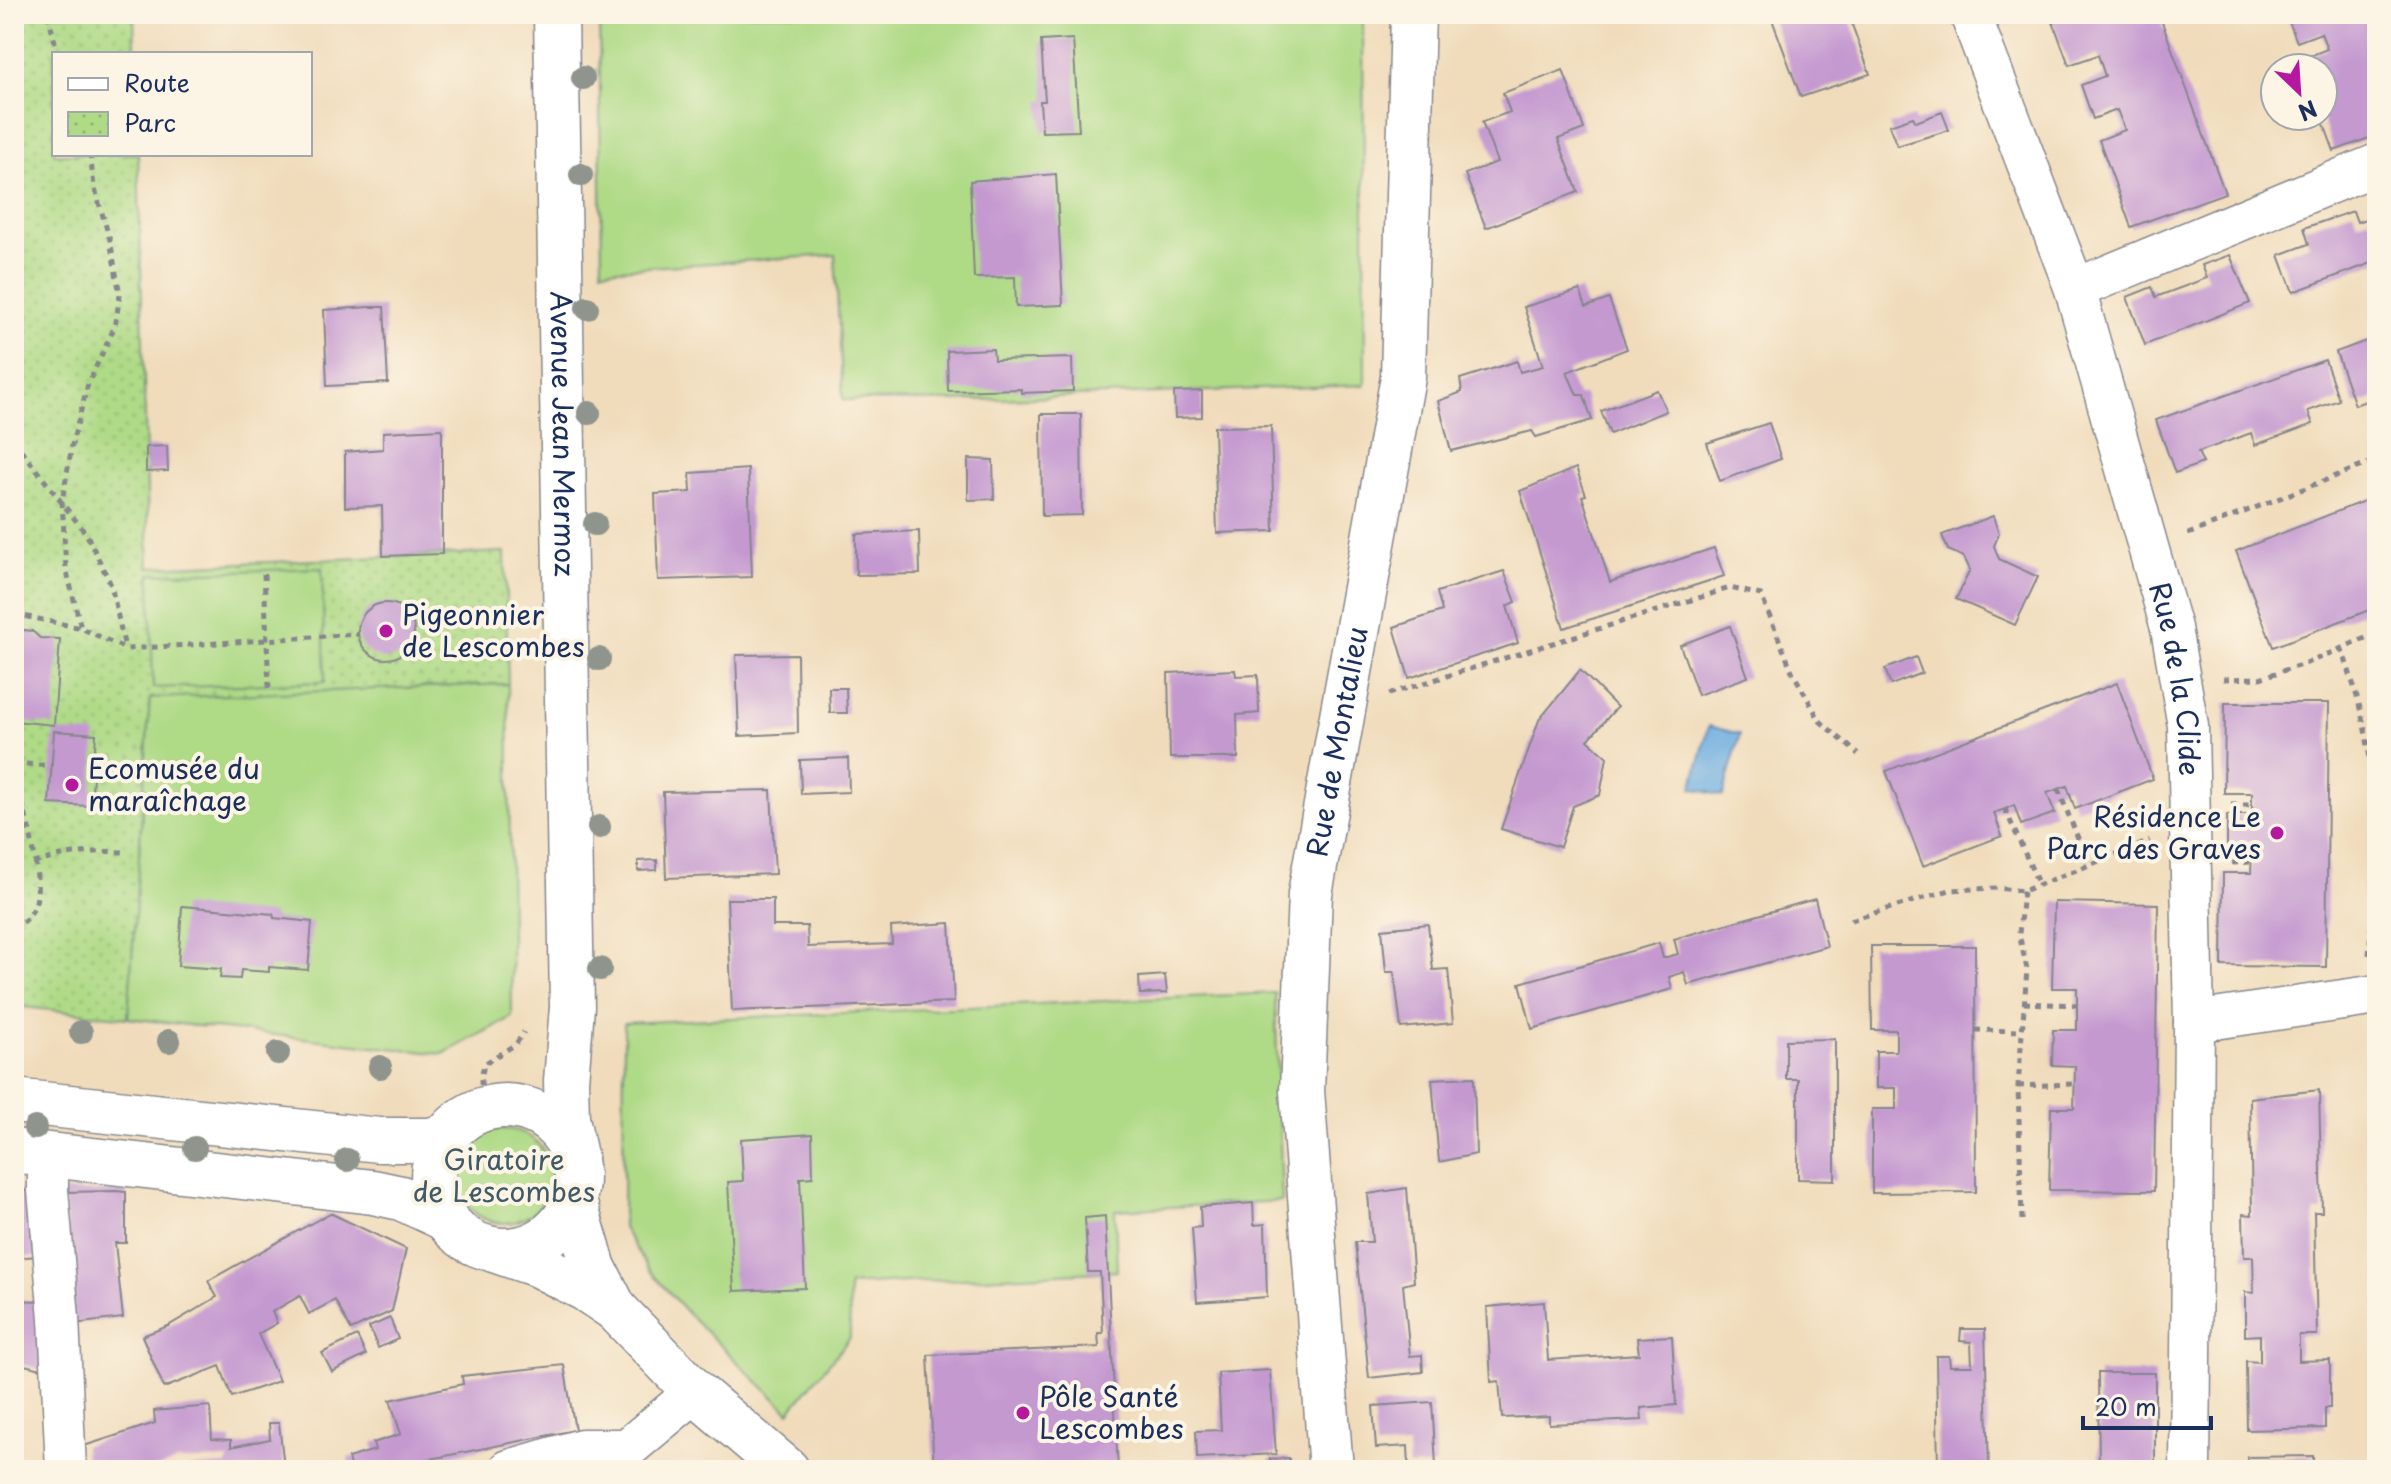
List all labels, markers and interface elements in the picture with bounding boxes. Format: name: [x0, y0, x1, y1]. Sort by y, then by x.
legend: [52, 52, 312, 156]
north arrow: [2259, 52, 2339, 132]
text: Route: [124, 64, 190, 100]
text: N: [2293, 93, 2323, 130]
text: Parc: [124, 104, 176, 140]
street label: Avenue Jean Mermoz: [540, 291, 588, 577]
street label: Rue de la Clide: [2139, 577, 2212, 776]
place label: Pigeonnier de Lescombes: [402, 592, 585, 667]
marker: Pigeonnier de Lescombes: [377, 622, 395, 640]
street label: Rue de Montalieu: [1294, 623, 1378, 860]
place label: Ecomusée du maraîchage: [88, 746, 260, 821]
marker: Ecomusée du maraîchage: [63, 776, 81, 794]
place label: Résidence Le Parc des Graves: [2046, 794, 2261, 869]
marker: Résidence Le Parc des Graves: [2268, 824, 2286, 842]
park label: Giratoire de Lescombes: [413, 1137, 595, 1212]
place label: Pôle Santé Lescombes: [1039, 1374, 1184, 1449]
scale bar: [2083, 1380, 2211, 1430]
text: 20 m: [2095, 1388, 2157, 1424]
marker: Pôle Santé Lescombes: [1014, 1404, 1032, 1422]

